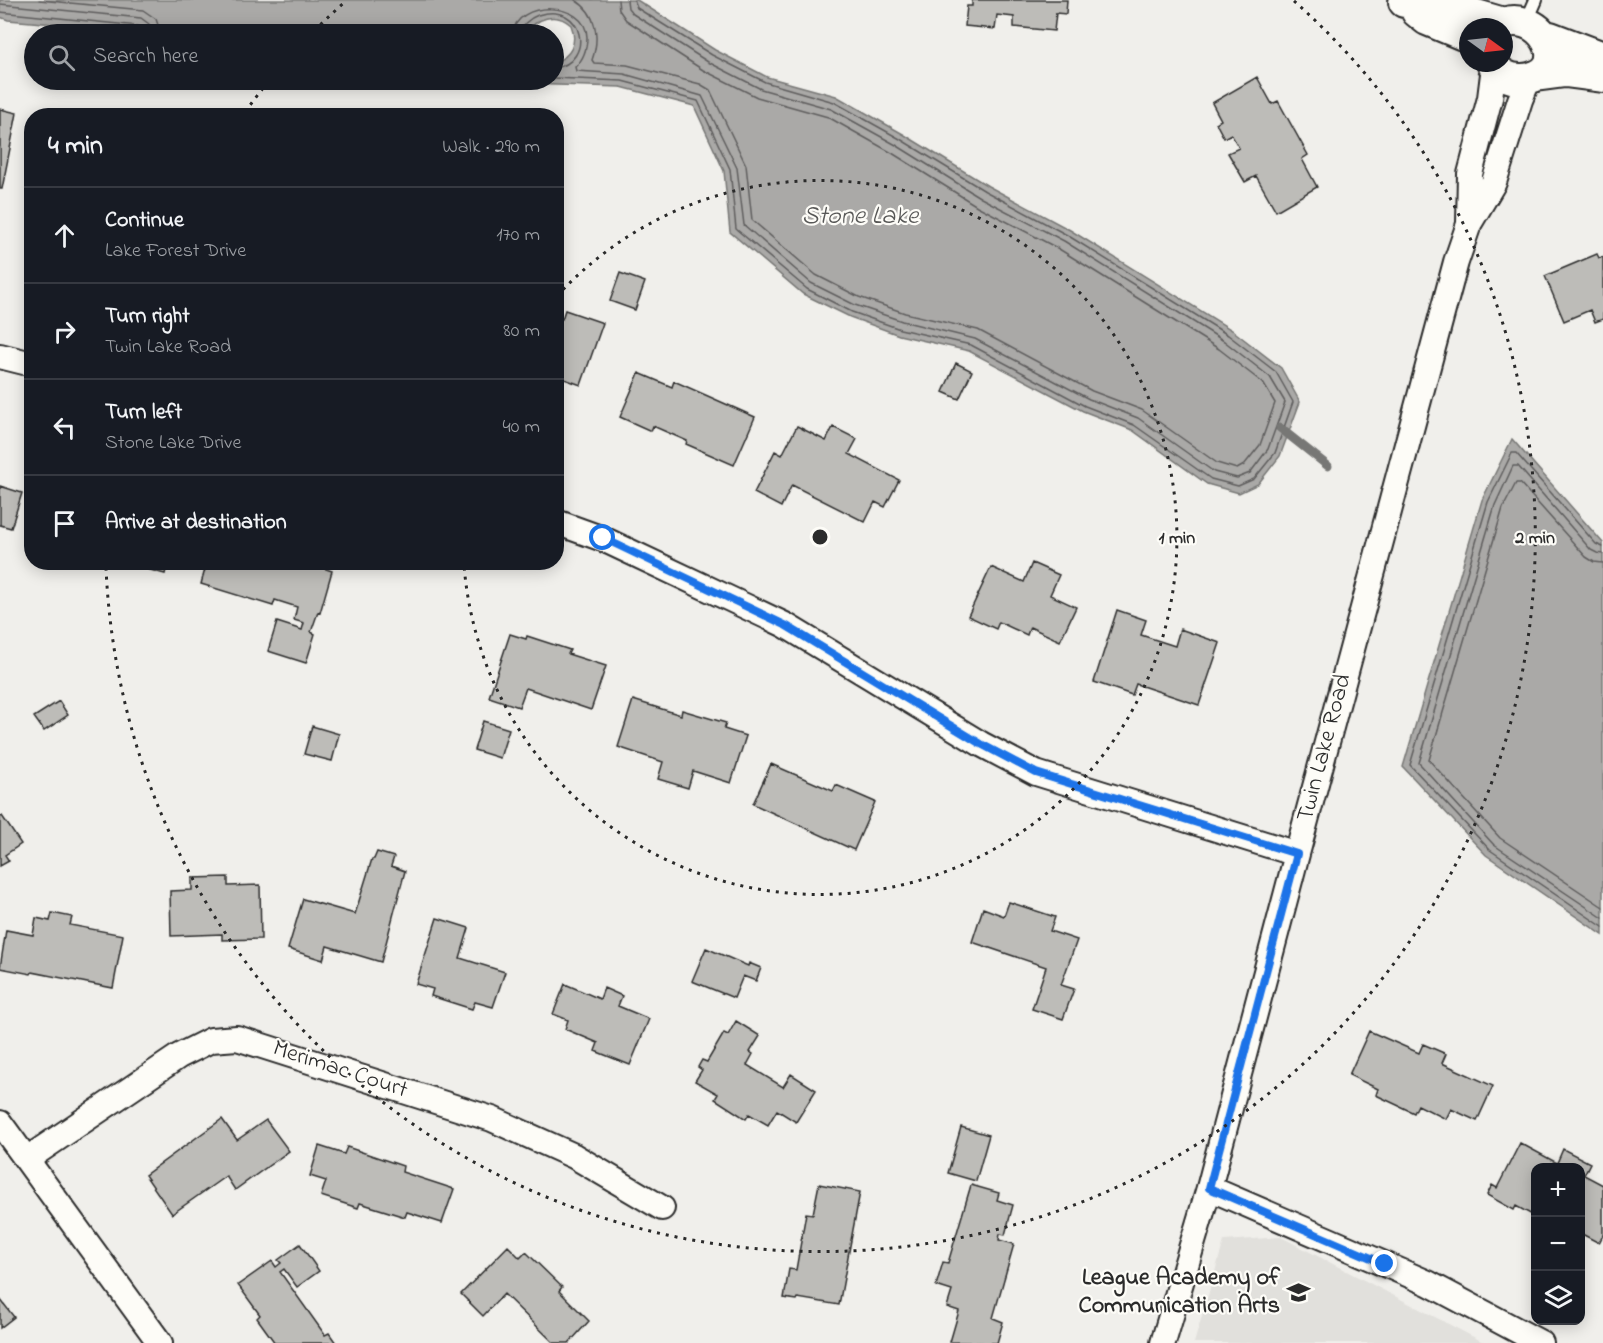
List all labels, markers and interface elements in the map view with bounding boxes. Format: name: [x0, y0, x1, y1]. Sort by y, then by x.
north arrow: [1459, 18, 1513, 72]
search box: [24, 24, 564, 90]
icon: search: [45, 41, 78, 74]
text: Search here: [93, 41, 198, 73]
text: 4 min: [48, 128, 103, 166]
text: Walk · 290 m: [442, 133, 540, 162]
water label: Stone Lake: [802, 198, 920, 236]
text: Continue: [105, 205, 184, 237]
icon: ahead: [48, 219, 81, 252]
text: 170 m: [496, 221, 540, 250]
text: Lake Forest Drive: [105, 237, 246, 266]
text: Turn right: [105, 301, 190, 333]
icon: right: [48, 315, 81, 348]
text: 80 m: [503, 317, 540, 346]
text: Twin Lake Road: [105, 333, 231, 362]
text: Turn left: [105, 397, 182, 429]
icon: left: [48, 411, 81, 444]
text: 40 m: [503, 413, 540, 442]
text: Stone Lake Drive: [105, 429, 241, 458]
icon: arrive: [48, 507, 81, 540]
text: Arrive at destination: [105, 507, 287, 539]
route start: [589, 524, 615, 550]
text: 1 min: [1159, 526, 1195, 552]
text: 2 min: [1514, 526, 1555, 552]
centre of rings: [810, 527, 830, 547]
street label: Twin Lake Road: [1288, 670, 1362, 826]
street label: Merimac Court: [268, 1032, 412, 1108]
map controls: [1531, 1163, 1585, 1325]
button: +: [1531, 1163, 1585, 1217]
button: −: [1531, 1217, 1585, 1271]
route end: [1371, 1250, 1397, 1276]
place label: League Academy of Communication Arts: [1078, 1261, 1281, 1324]
button: layers: [1531, 1271, 1585, 1325]
school or university icon: League Academy of Communication Arts: [1285, 1279, 1311, 1305]

